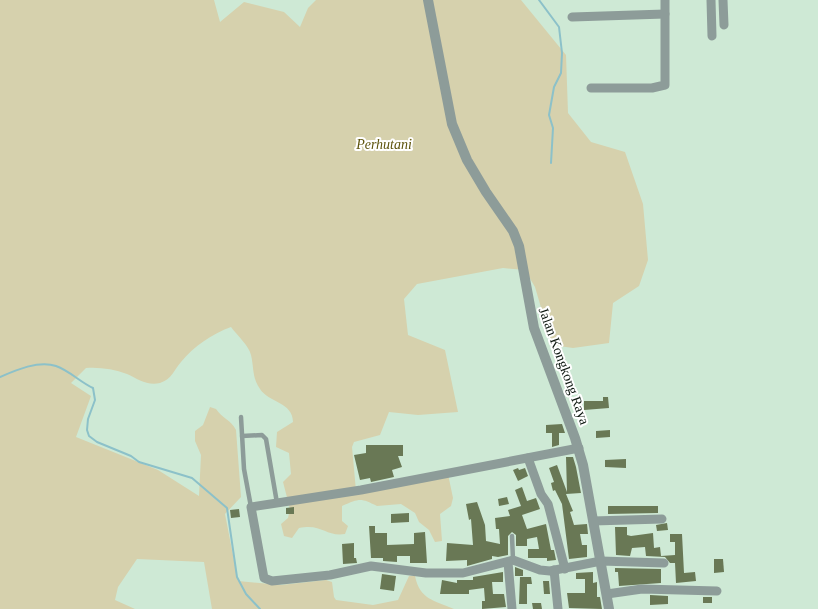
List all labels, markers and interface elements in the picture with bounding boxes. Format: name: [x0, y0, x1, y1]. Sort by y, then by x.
park label: Perhutani: [355, 137, 412, 152]
street label: Jalan Kongkong Raya: [536, 305, 592, 427]

